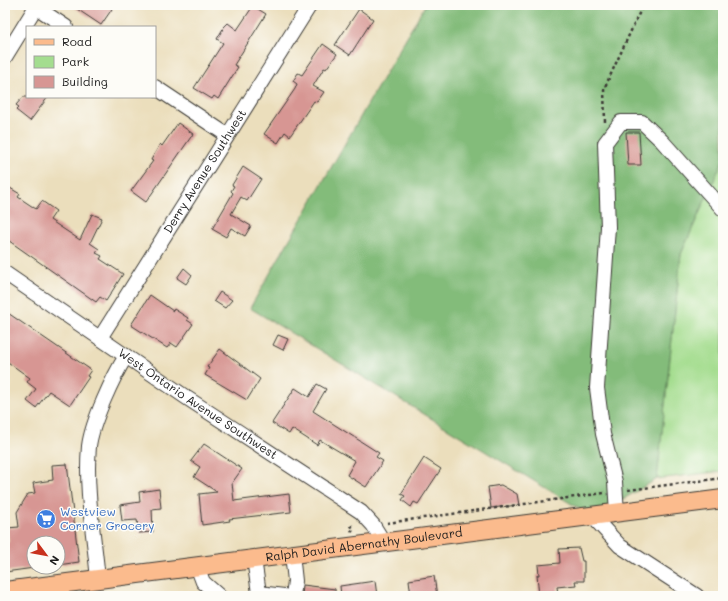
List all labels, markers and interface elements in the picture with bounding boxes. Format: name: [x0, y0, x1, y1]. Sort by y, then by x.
legend: [26, 26, 156, 98]
text: Road: [62, 33, 92, 49]
text: Park: [62, 53, 89, 69]
text: Building: [62, 73, 108, 89]
street label: Derry Avenue Southwest: [159, 106, 249, 236]
street label: West Ontario Avenue Southwest: [115, 344, 281, 462]
place label: Westview Corner Grocery: [60, 503, 154, 533]
supermarket icon: Westview Corner Grocery: [35, 508, 57, 530]
street label: Ralph David Abernathy Boulevard: [265, 523, 464, 565]
north arrow: [26, 535, 66, 575]
text: N: [46, 553, 63, 568]

